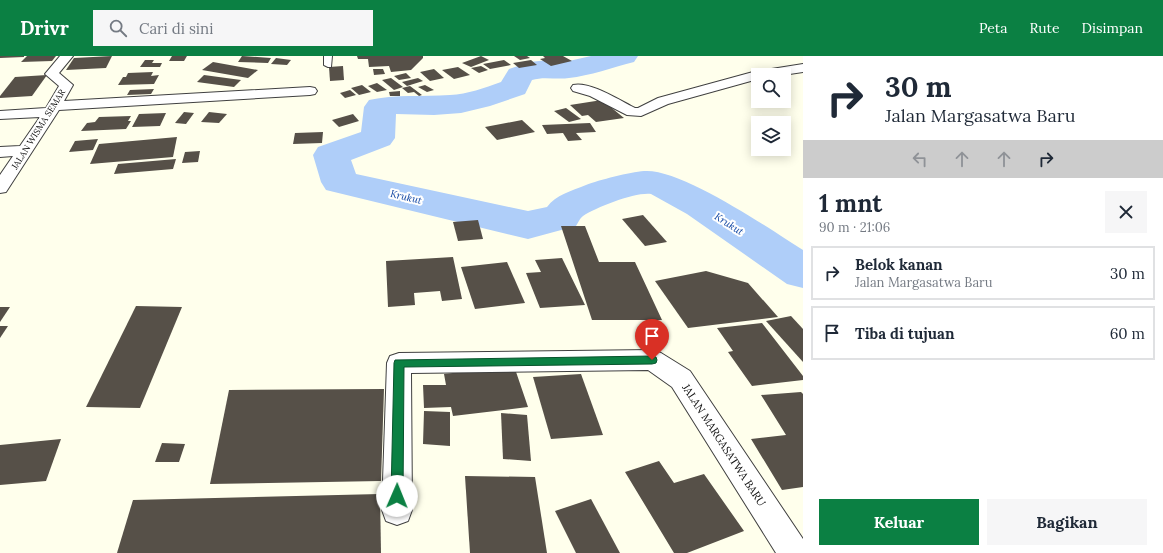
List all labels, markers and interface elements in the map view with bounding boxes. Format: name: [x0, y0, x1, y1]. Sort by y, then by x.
search box: [93, 10, 373, 46]
text: Drivr: [20, 16, 69, 40]
icon: search: [107, 17, 129, 39]
text: Cari di sini: [139, 19, 213, 38]
text: Peta: [979, 19, 1007, 37]
text: Rute: [1029, 19, 1060, 37]
text: Disimpan: [1082, 19, 1143, 37]
map controls: [751, 68, 791, 156]
button: search: [751, 68, 791, 108]
text: 30 m: [885, 69, 952, 105]
icon: right: [819, 72, 871, 124]
street label: JALAN WISMA SEMAR: [8, 87, 67, 172]
text: Jalan Margasatwa Baru: [885, 104, 1075, 127]
button: layers: [751, 116, 791, 156]
icon: left: [909, 148, 931, 170]
icon: ahead: [951, 148, 973, 170]
icon: ahead: [993, 148, 1015, 170]
icon: right: [1035, 148, 1057, 170]
water label: Krukut: [389, 187, 423, 207]
text: 1 mnt: [819, 188, 882, 219]
button: close: [1105, 191, 1147, 233]
water label: Krukut: [712, 210, 746, 238]
text: 90 m · 21:06: [819, 219, 890, 236]
text: Belok kanan: [855, 255, 943, 274]
icon: right: [821, 262, 843, 284]
text: 30 m: [1110, 264, 1145, 283]
text: Jalan Margasatwa Baru: [855, 274, 993, 291]
pin: [635, 319, 669, 360]
icon: arrive: [821, 322, 843, 344]
text: Tiba di tujuan: [855, 324, 954, 343]
text: 60 m: [1110, 324, 1145, 343]
icon: arrive: [641, 325, 663, 347]
street label: JALAN MARGASATWA BARU: [679, 380, 769, 509]
position arrow: [376, 475, 418, 517]
button: Keluar: [819, 499, 979, 545]
button: Bagikan: [987, 499, 1147, 545]

